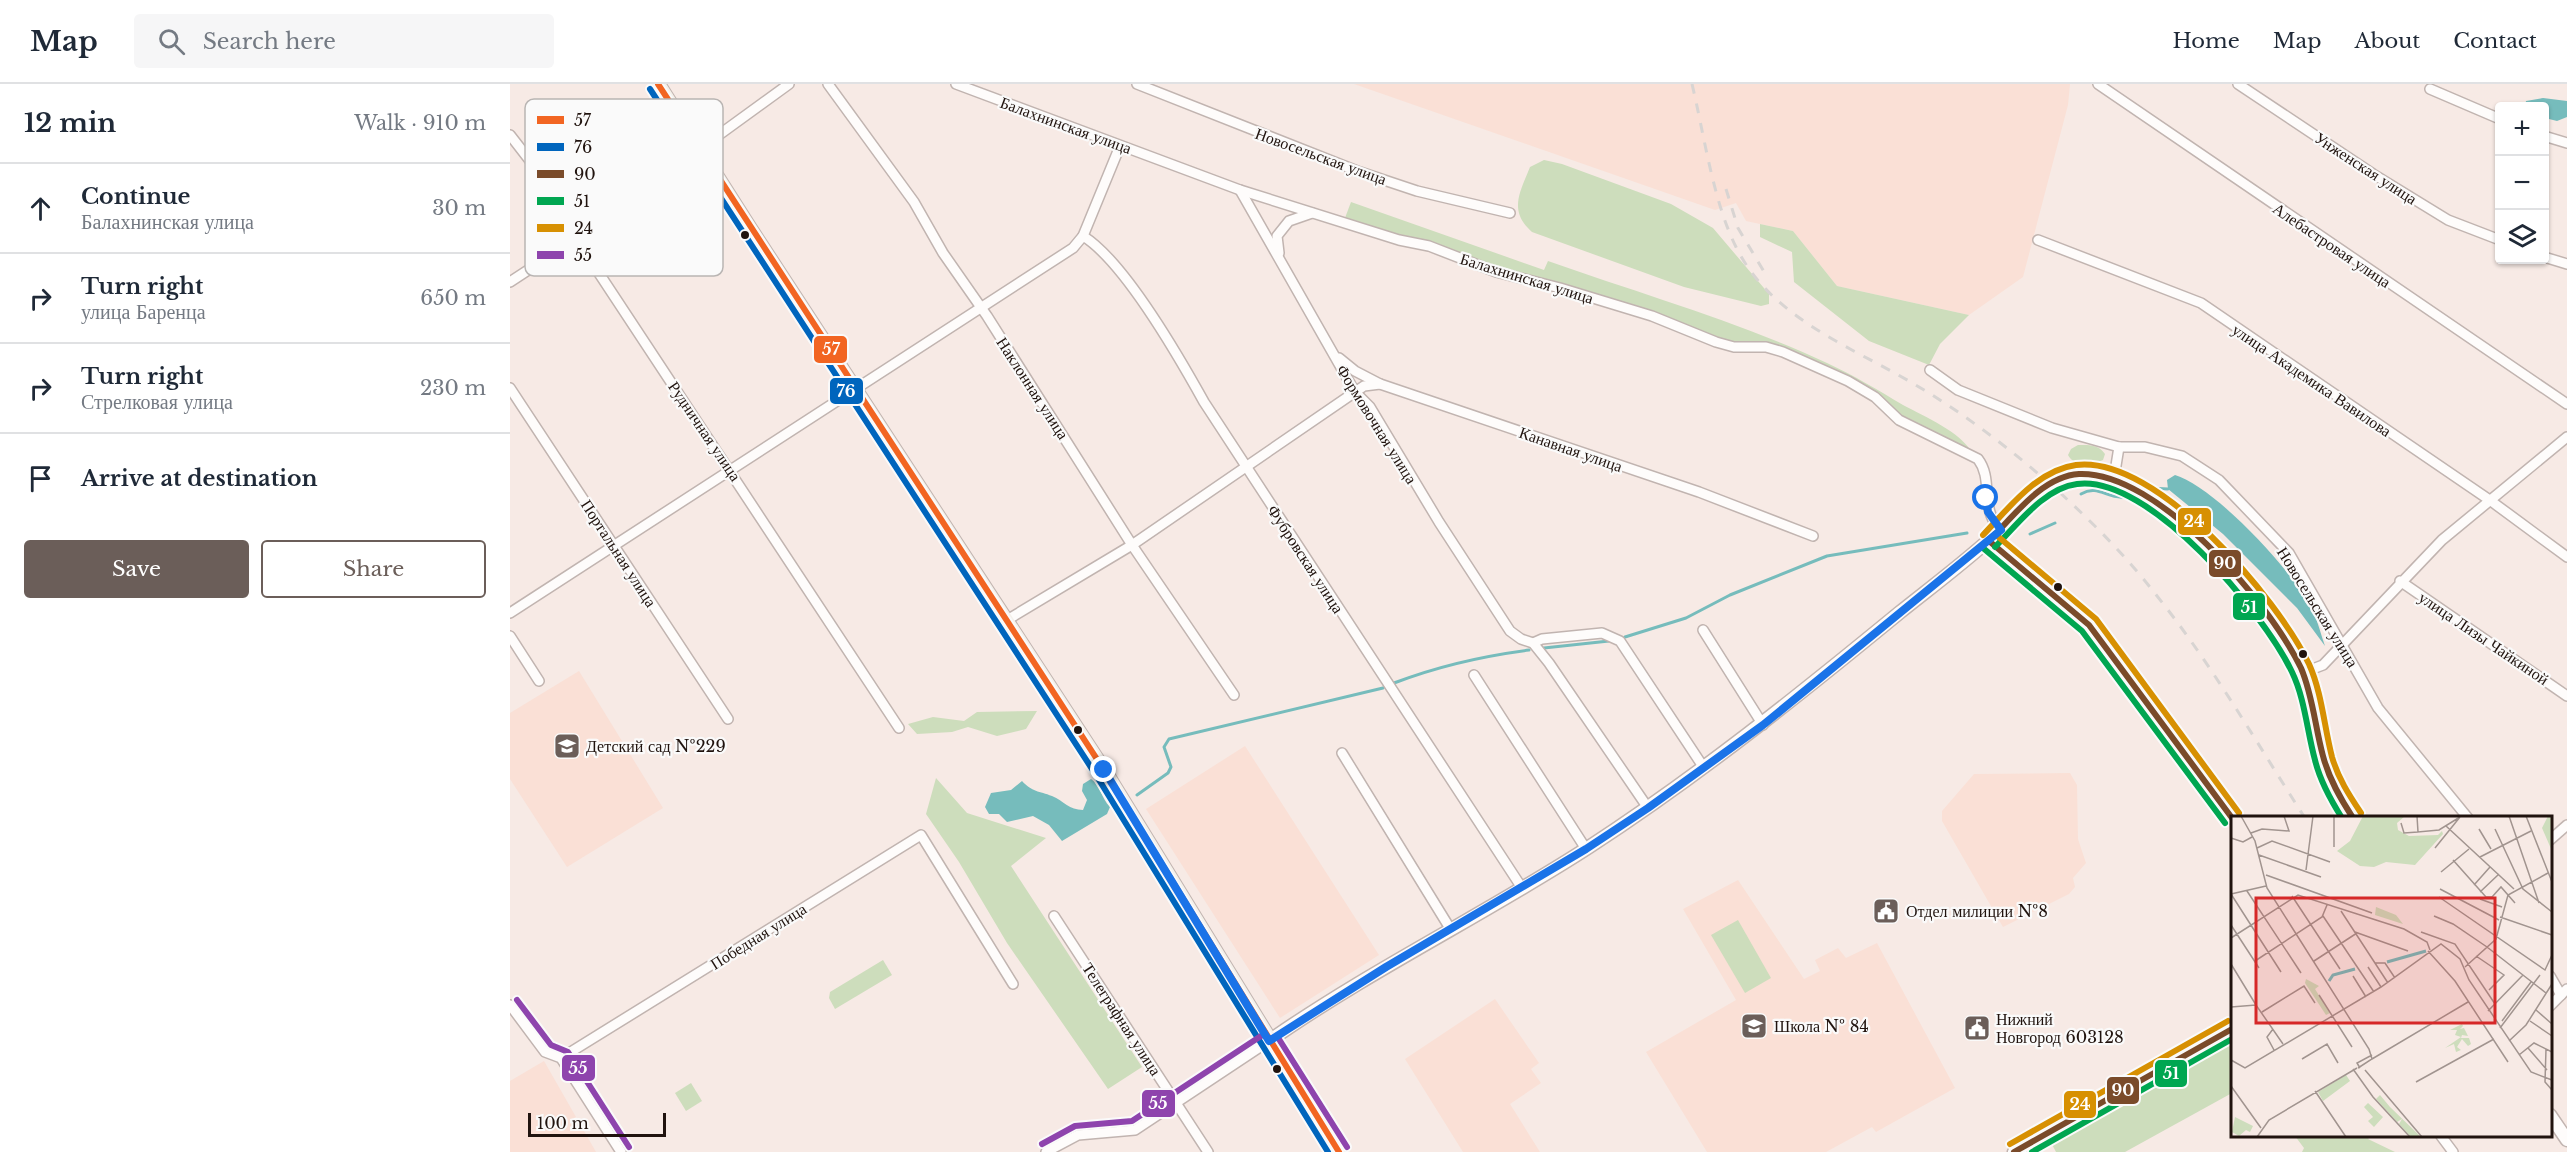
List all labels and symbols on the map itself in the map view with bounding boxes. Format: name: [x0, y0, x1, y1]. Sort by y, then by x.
street label: Балахнинская улица: [998, 92, 1134, 158]
legend: [525, 99, 723, 276]
text: 57: [574, 110, 592, 130]
street label: Новосельская улица: [1253, 123, 1389, 189]
street label: Унженская улица: [2311, 127, 2421, 209]
text: 76: [574, 137, 592, 157]
text: 90: [574, 164, 596, 184]
text: 51: [574, 191, 590, 211]
street label: Алебастровая улица: [2269, 198, 2395, 292]
text: 24: [574, 218, 593, 238]
unlabelled marker: [739, 229, 751, 241]
text: 55: [574, 245, 592, 265]
street label: Балахнинская улица: [1458, 248, 1596, 308]
street label: улица Академика Вавилова: [2229, 319, 2395, 441]
street label: Наклонная улица: [992, 333, 1074, 443]
line badge: 57: [813, 335, 848, 364]
text: 57: [822, 339, 841, 359]
street label: Формовочная улица: [1332, 361, 1422, 487]
street label: Рудничная улица: [664, 377, 746, 485]
line badge: 76: [829, 377, 864, 405]
text: 76: [836, 381, 856, 401]
street label: Канавная улица: [1517, 422, 1625, 476]
route start: [1972, 484, 1998, 510]
street label: Портальная улица: [577, 495, 661, 611]
street label: Фубровская улица: [1264, 501, 1348, 617]
line badge: 24: [2177, 507, 2212, 536]
text: 24: [2183, 511, 2205, 531]
street label: Новосельская улица: [2273, 543, 2363, 671]
line badge: 90: [2208, 549, 2242, 578]
text: 90: [2214, 553, 2236, 573]
unlabelled marker: [2052, 581, 2064, 593]
street label: улица Лизы Чайкиной: [2415, 587, 2553, 689]
line badge: 51: [2232, 592, 2266, 621]
text: 51: [2241, 597, 2257, 617]
unlabelled marker: [2297, 648, 2309, 660]
unlabelled marker: [1072, 724, 1084, 736]
school or university icon: Детский сад №229: [552, 731, 582, 761]
place label: Детский сад №229: [586, 736, 726, 756]
route end: [1090, 756, 1116, 782]
inset map: [2231, 816, 2552, 1137]
public building icon: Отдел милиции №8: [1871, 896, 1901, 926]
street label: Победная улица: [706, 898, 810, 974]
place label: Отдел милиции №8: [1906, 901, 2048, 921]
street label: Телеграфная улица: [1078, 959, 1166, 1079]
place label: Нижний Новгород 603128: [1996, 1009, 2124, 1047]
school or university icon: Школа № 84: [1739, 1011, 1769, 1041]
public building icon: Нижний Новгород 603128: [1962, 1013, 1992, 1043]
place label: Школа № 84: [1774, 1016, 1869, 1036]
line badge: 55: [561, 1054, 596, 1082]
text: 55: [568, 1058, 588, 1078]
line badge: 51: [2154, 1059, 2188, 1088]
unlabelled marker: [1271, 1063, 1283, 1075]
text: 51: [2163, 1063, 2179, 1083]
line badge: 90: [2106, 1076, 2140, 1105]
text: 90: [2112, 1080, 2134, 1100]
line badge: 55: [1141, 1089, 1176, 1118]
line badge: 24: [2063, 1090, 2097, 1119]
text: 55: [1148, 1093, 1168, 1113]
text: 24: [2069, 1094, 2091, 1114]
scale bar: [528, 1110, 666, 1138]

